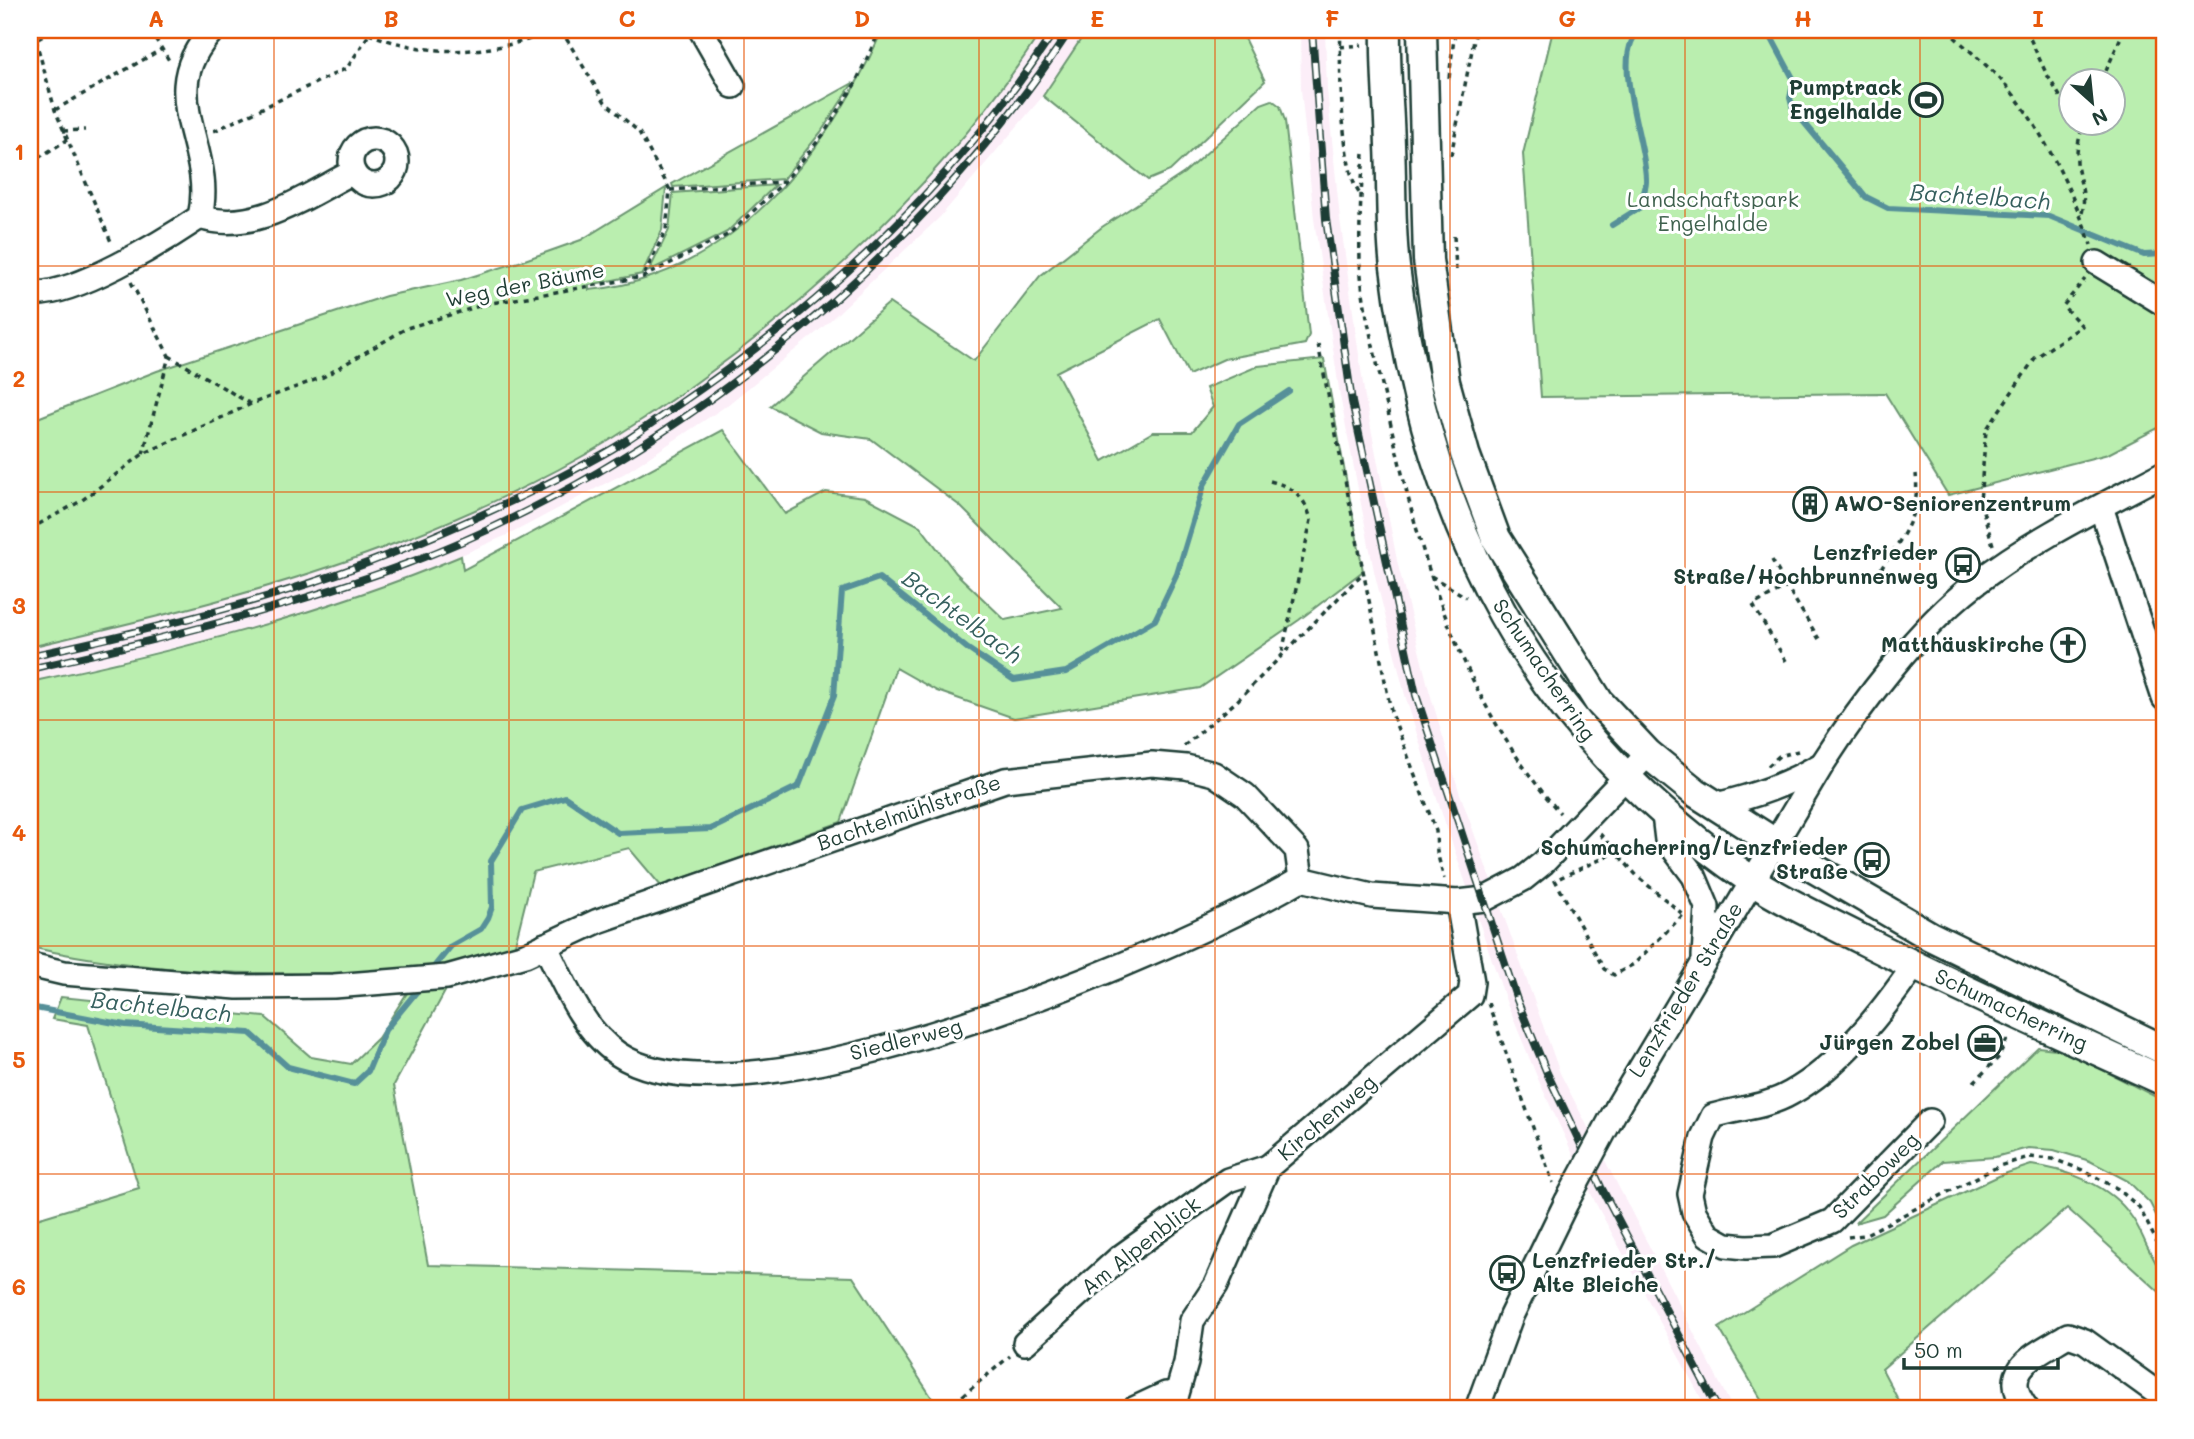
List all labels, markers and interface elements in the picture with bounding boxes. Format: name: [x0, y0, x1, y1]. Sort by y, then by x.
text: A: [148, 3, 164, 33]
text: B: [383, 3, 399, 33]
text: C: [618, 3, 636, 33]
text: D: [854, 3, 870, 33]
text: E: [1090, 3, 1104, 33]
text: F: [1325, 3, 1339, 33]
text: G: [1558, 3, 1576, 33]
text: H: [1794, 3, 1812, 33]
text: I: [2032, 3, 2044, 33]
north arrow: [2058, 66, 2128, 136]
place label: Pumptrack Engelhalde: [1789, 73, 1902, 124]
sports icon: Pumptrack Engelhalde: [1907, 81, 1945, 119]
text: N: [2088, 103, 2112, 132]
text: 1: [14, 136, 24, 166]
water label: Bachtelbach: [1909, 176, 2051, 216]
park label: Landschaftspark Engelhalde: [1627, 185, 1799, 236]
street label: Weg der Bäume: [443, 255, 606, 312]
text: 2: [13, 363, 25, 393]
building icon: AWO-Seniorenzentrum: [1791, 485, 1829, 523]
place label: AWO-Seniorenzentrum: [1834, 489, 2071, 516]
place label: Lenzfrieder Straße/Hochbrunnenweg: [1673, 538, 1938, 589]
bus stop icon: Lenzfrieder Straße/Hochbrunnenweg: [1944, 546, 1982, 584]
water label: Bachtelbach: [897, 563, 1028, 670]
text: 3: [12, 590, 26, 620]
street label: Schumacherring: [1488, 593, 1603, 745]
church icon: Matthäuskirche: [2049, 626, 2087, 664]
place label: Matthäuskirche: [1881, 630, 2044, 657]
street label: Bachtelmühlstraße: [813, 767, 1004, 856]
text: 4: [12, 817, 26, 847]
place label: Schumacherring/Lenzfrieder Straße: [1540, 833, 1848, 884]
bus stop icon: Schumacherring/Lenzfrieder Straße: [1853, 841, 1891, 879]
street label: Lenzfrieder Straße: [1622, 897, 1748, 1082]
street label: Schumacherring: [1931, 961, 2092, 1056]
water label: Bachtelbach: [90, 984, 233, 1028]
street label: Siedlerweg: [847, 1012, 965, 1066]
office icon: Jürgen Zobel: [1966, 1024, 2004, 1062]
place label: Jürgen Zobel: [1819, 1028, 1960, 1055]
text: 5: [12, 1044, 26, 1074]
street label: Kirchenweg: [1271, 1068, 1381, 1166]
street label: Straboweg: [1826, 1126, 1924, 1224]
street label: Am Alpenblick: [1075, 1190, 1205, 1300]
place label: Lenzfrieder Str./ Alte Bleiche: [1532, 1246, 1717, 1297]
bus stop icon: Lenzfrieder Str./ Alte Bleiche: [1488, 1254, 1526, 1292]
text: 6: [12, 1271, 26, 1301]
scale bar: [1904, 1327, 2058, 1371]
text: 50 m: [1914, 1336, 1963, 1363]

